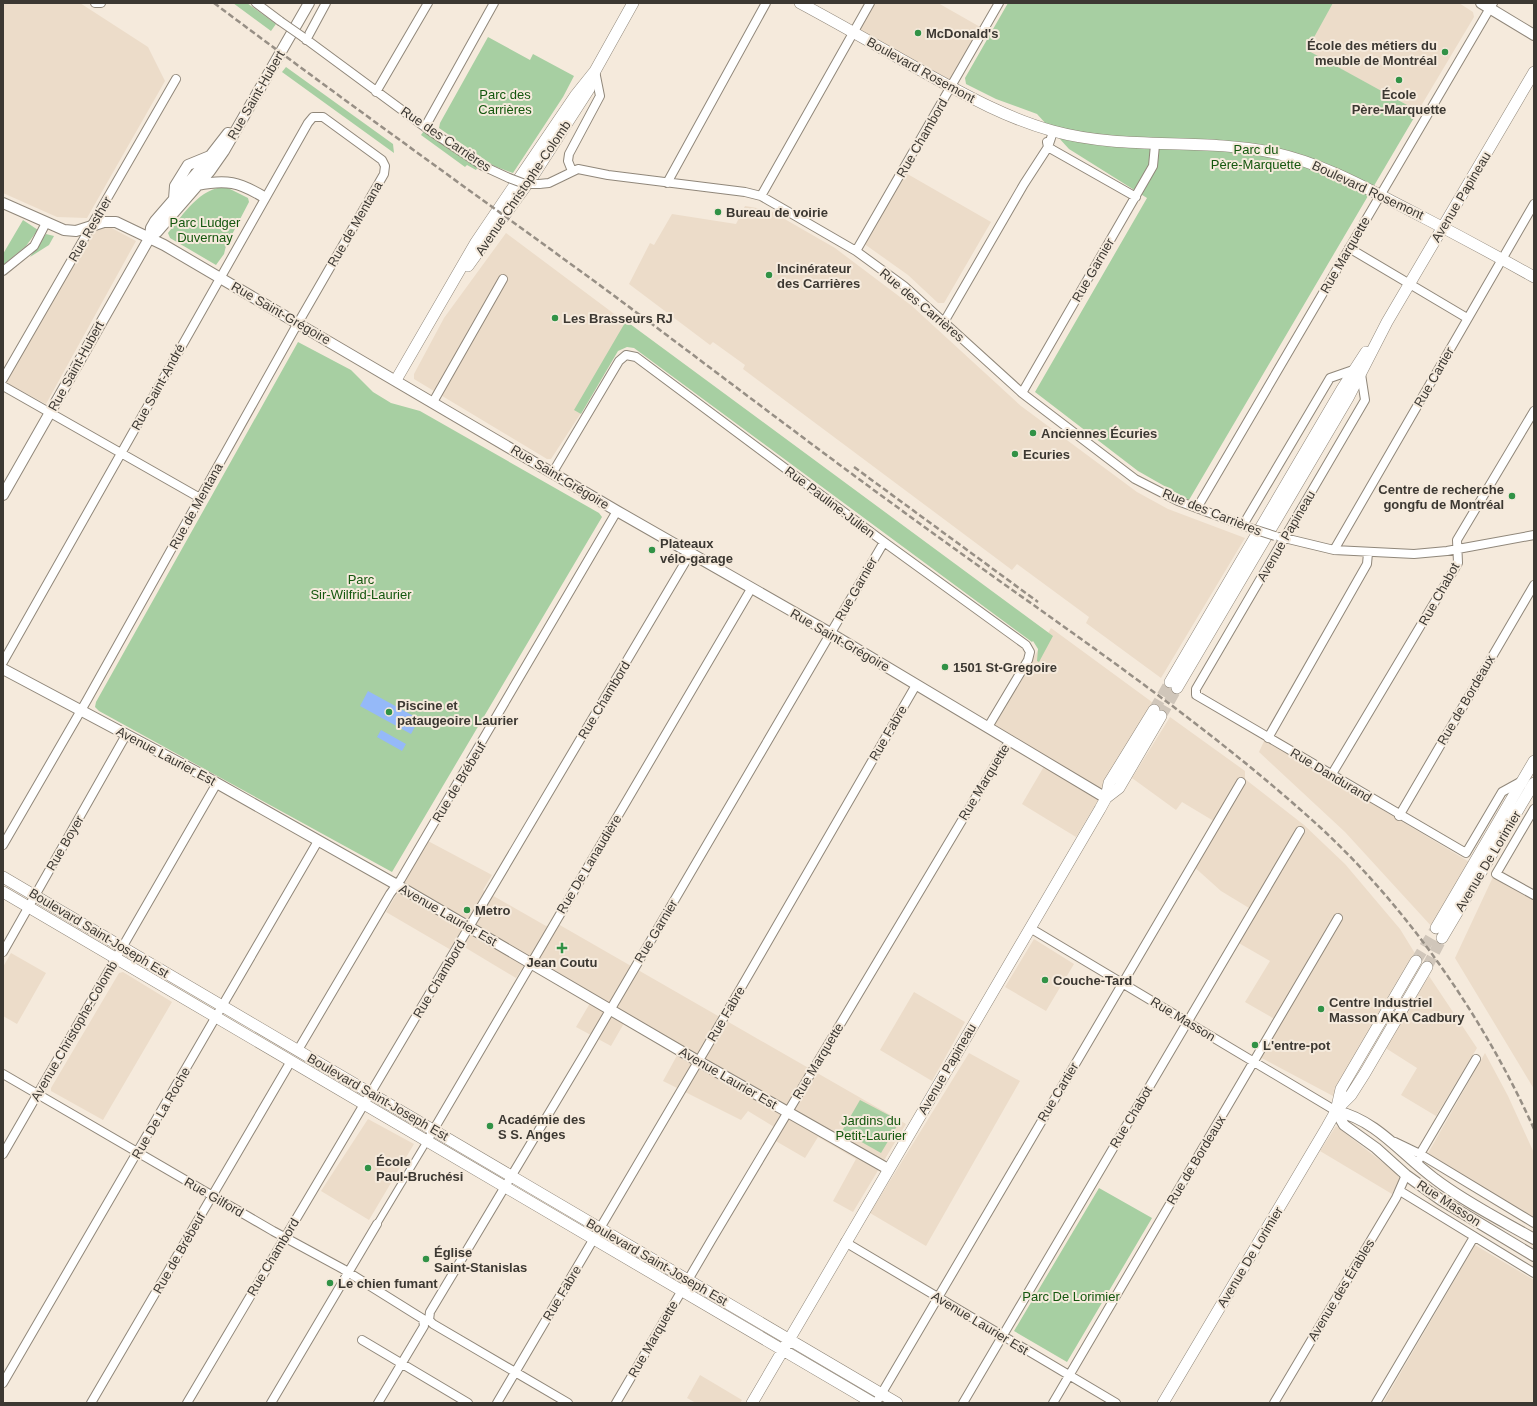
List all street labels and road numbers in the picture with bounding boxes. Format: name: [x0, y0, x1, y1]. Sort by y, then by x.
street label: Boulevard Rosemont: [864, 34, 978, 106]
street label: Rue Saint-Hubert: [224, 47, 288, 142]
street label: Rue Chambord: [893, 96, 951, 180]
street label: Rue des Carrières: [398, 103, 494, 175]
street label: Avenue Christophe-Colomb: [472, 118, 574, 258]
street label: Avenue Papineau: [1428, 149, 1494, 245]
street label: Boulevard Rosemont: [1310, 158, 1427, 223]
street label: Rue de Mentana: [324, 178, 386, 269]
street label: Rue Resther: [65, 193, 115, 264]
street label: Rue Marquette: [1317, 214, 1373, 296]
street label: Rue Garnier: [1069, 235, 1118, 304]
street label: Rue des Carrières: [877, 265, 968, 345]
street label: Rue Saint-Grégoire: [229, 279, 333, 347]
street label: Rue Saint-Hubert: [45, 318, 107, 414]
street label: Rue Saint-André: [128, 341, 188, 433]
street label: Rue Cartier: [1411, 344, 1457, 410]
street label: Rue Saint-Grégoire: [508, 442, 612, 512]
street label: Rue de Mentana: [166, 460, 226, 552]
street label: Rue Pauline-Julien: [782, 463, 878, 541]
street label: Rue des Carrières: [1160, 485, 1264, 539]
street label: Avenue Papineau: [1254, 488, 1318, 584]
street label: Rue Garnier: [832, 554, 881, 623]
street label: Rue Chabot: [1416, 560, 1463, 628]
street label: Rue Saint-Grégoire: [788, 606, 892, 674]
street label: Rue de Bordeaux: [1434, 652, 1498, 748]
street label: Rue Chambord: [575, 658, 633, 742]
street label: Rue Fabre: [866, 703, 910, 763]
street label: Avenue Laurier Est: [114, 723, 219, 789]
street label: Rue de Brébeuf: [429, 739, 489, 825]
street label: Rue Marquette: [955, 741, 1013, 823]
street label: Rue Dandurand: [1288, 745, 1374, 805]
street label: Avenue De Lorimier: [1452, 807, 1524, 914]
street label: Rue Boyer: [43, 812, 87, 873]
street label: Rue De Lanaudière: [554, 812, 624, 916]
street label: Avenue Laurier Est: [396, 881, 500, 949]
street label: Boulevard Saint-Joseph Est: [26, 885, 172, 981]
street label: Rue Garnier: [631, 896, 681, 965]
street label: Rue Chambord: [410, 937, 468, 1021]
street label: Avenue Christophe-Colomb: [28, 958, 120, 1104]
street label: Rue Fabre: [704, 984, 748, 1044]
street label: Rue Masson: [1148, 994, 1218, 1044]
street label: Rue Marquette: [789, 1020, 847, 1102]
street label: Avenue Papineau: [915, 1021, 979, 1117]
street label: Avenue Laurier Est: [676, 1044, 780, 1112]
street label: Boulevard Saint-Joseph Est: [305, 1050, 452, 1144]
street label: Rue Cartier: [1034, 1059, 1082, 1124]
street label: Rue De La Roche: [129, 1065, 193, 1161]
street label: Rue Chabot: [1107, 1083, 1155, 1151]
street label: Rue de Bordeaux: [1164, 1112, 1229, 1207]
street label: Rue Gilford: [182, 1174, 246, 1220]
street label: Rue Masson: [1414, 1177, 1484, 1229]
street label: Avenue De Lorimier: [1214, 1203, 1286, 1310]
street label: Rue de Brébeuf: [150, 1209, 208, 1296]
street label: Rue Chambord: [244, 1215, 302, 1299]
street label: Boulevard Saint-Joseph Est: [584, 1215, 731, 1309]
street label: Avenue des Érables: [1305, 1236, 1378, 1344]
street label: Rue Fabre: [540, 1263, 584, 1323]
street label: Avenue Laurier Est: [929, 1288, 1031, 1358]
street label: Rue Marquette: [625, 1298, 681, 1380]

